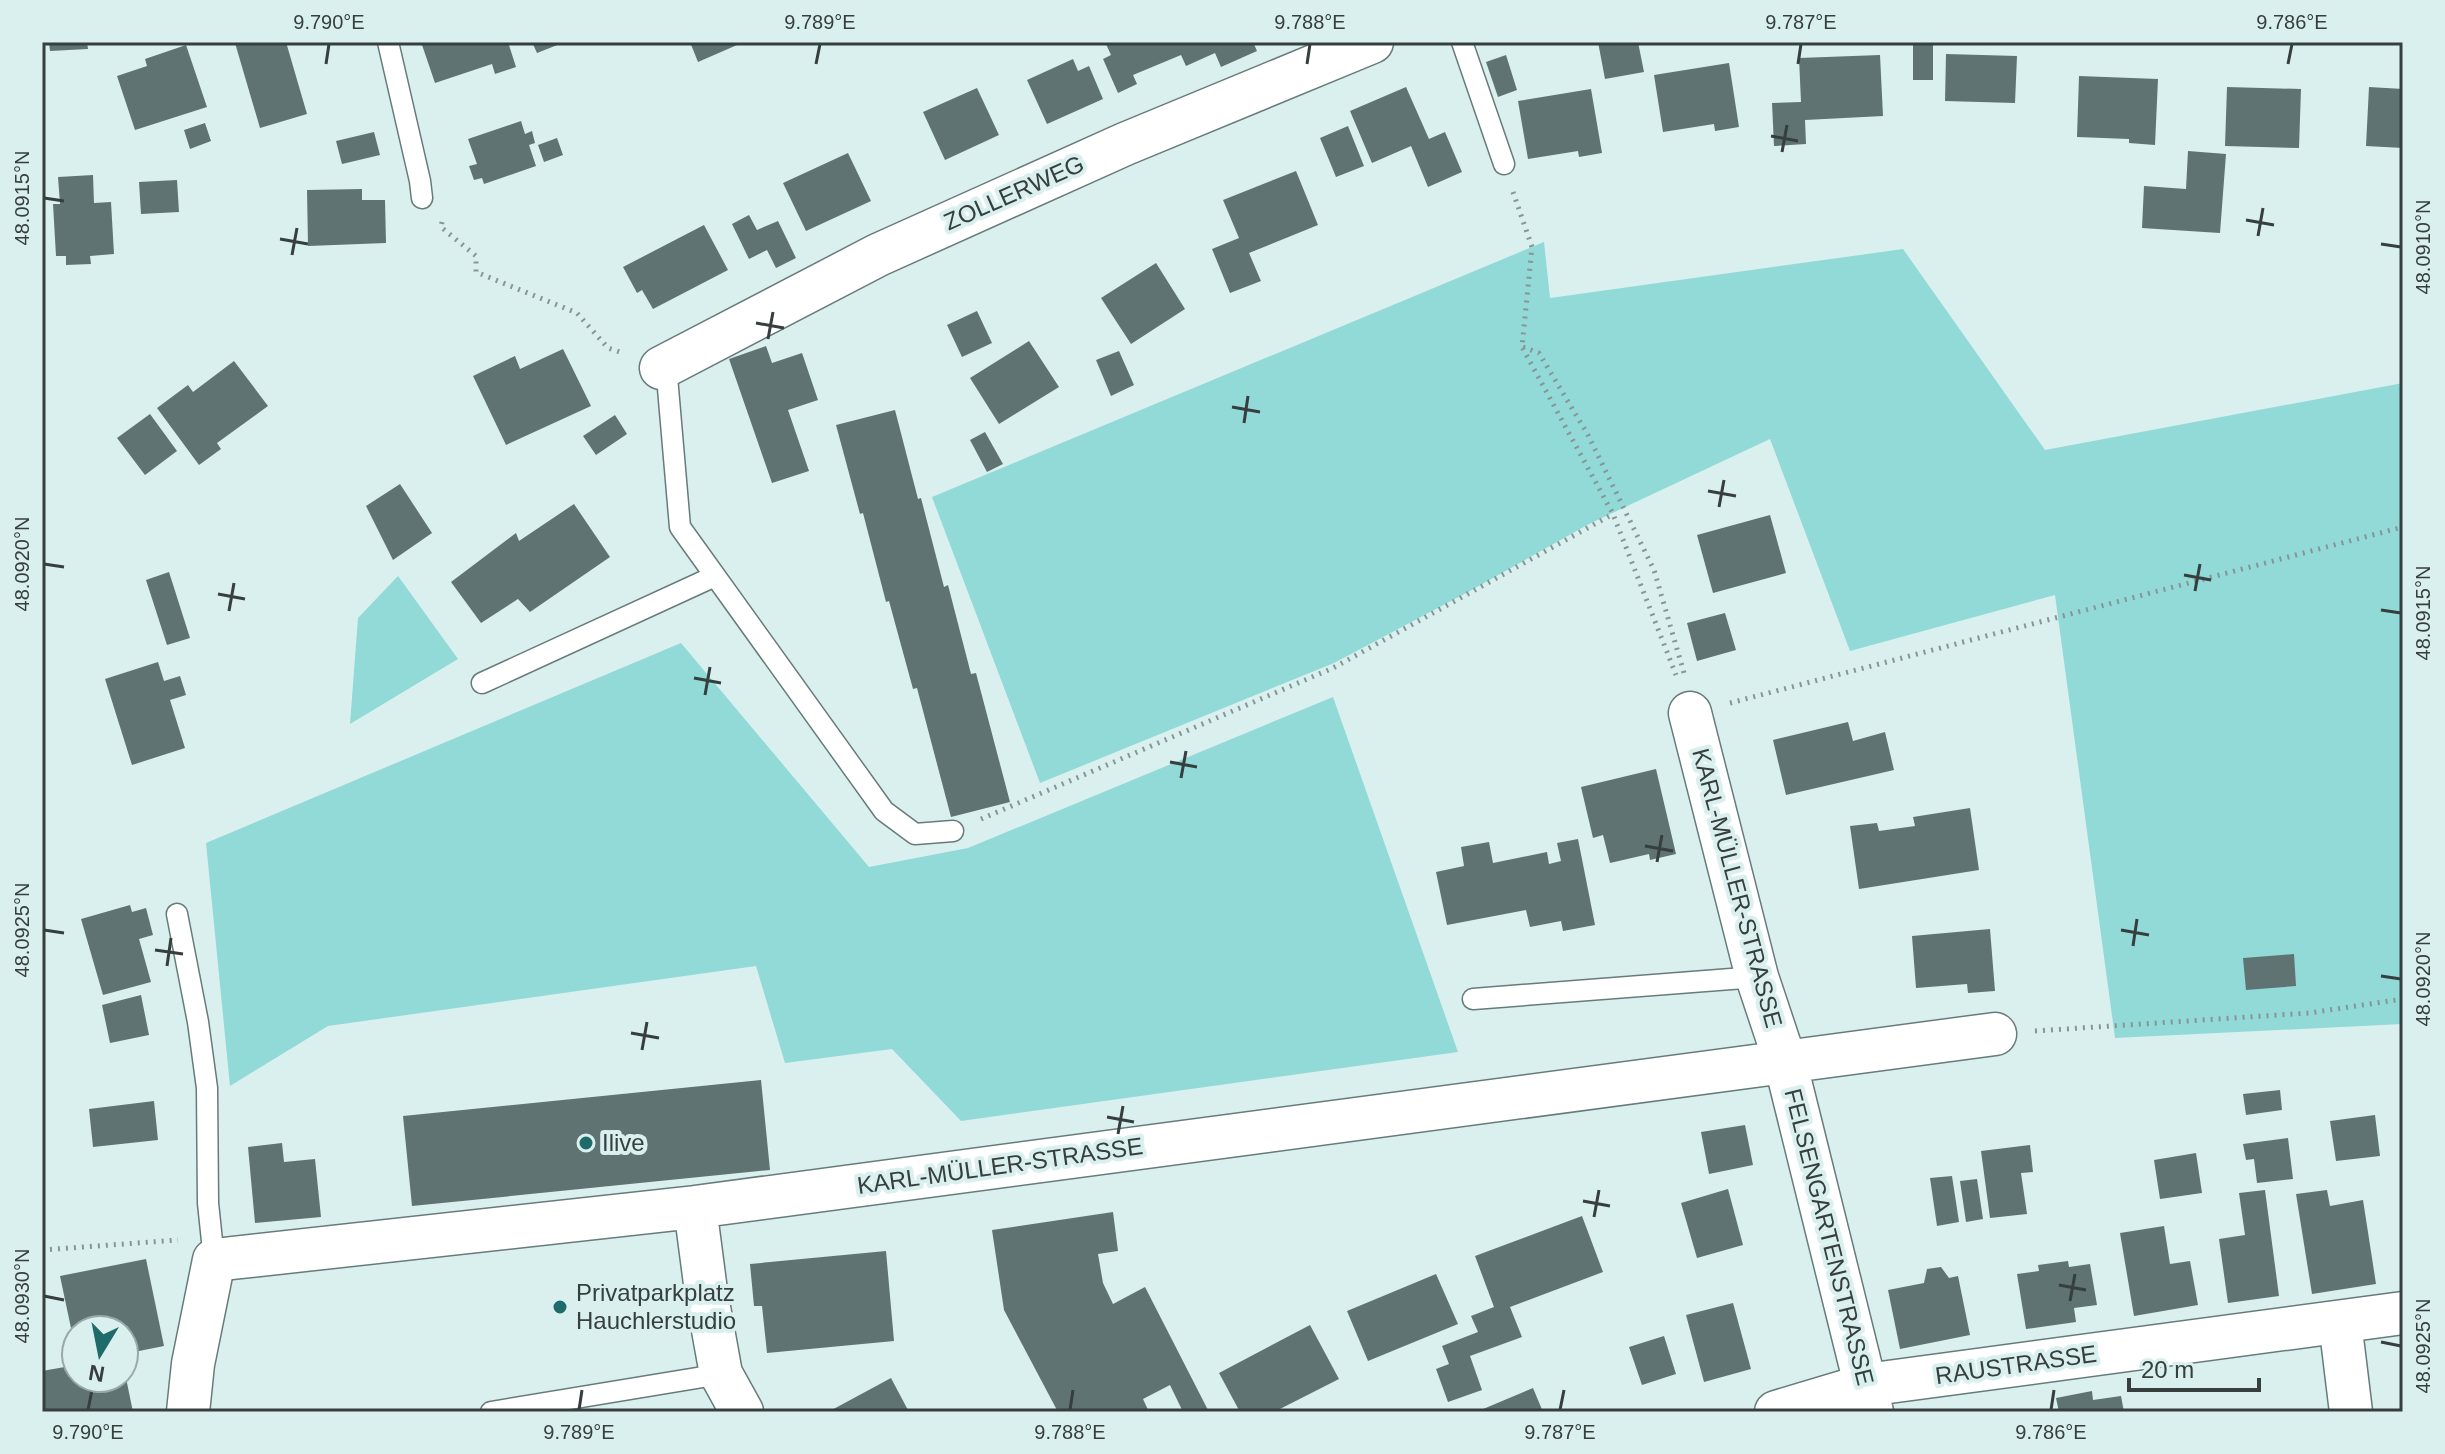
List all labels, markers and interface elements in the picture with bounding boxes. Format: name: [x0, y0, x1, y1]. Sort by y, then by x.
text: 9.790°E: [293, 11, 365, 33]
text: 9.789°E: [784, 11, 856, 33]
text: 9.788°E: [1274, 11, 1346, 33]
text: 9.787°E: [1765, 11, 1837, 33]
text: 9.786°E: [2256, 11, 2328, 33]
street label: ZOLLERWEG: [940, 150, 1088, 235]
text: 48.0915°N: [11, 151, 33, 245]
text: 48.0910°N: [2412, 200, 2434, 294]
text: 48.0920°N: [11, 517, 33, 611]
text: 48.0915°N: [2412, 566, 2434, 660]
street label: KARL-MÜLLER-STRASSE: [1687, 745, 1788, 1030]
text: 48.0925°N: [11, 883, 33, 977]
text: 48.0920°N: [2412, 932, 2434, 1026]
street label: FELSENGARTENSTRASSE: [1779, 1086, 1879, 1388]
place label: Ilive: [602, 1129, 645, 1156]
street label: KARL-MÜLLER-STRASSE: [855, 1132, 1144, 1199]
marker: Ilive: [577, 1134, 595, 1152]
text: 48.0930°N: [11, 1249, 33, 1343]
place label: Privatparkplatz Hauchlerstudio: [576, 1279, 736, 1334]
marker: Privatparkplatz Hauchlerstudio: [551, 1298, 569, 1316]
text: 48.0925°N: [2412, 1299, 2434, 1393]
north arrow: [60, 1314, 140, 1394]
street label: RAUSTRASSE: [1933, 1340, 2098, 1389]
scale bar: [2129, 1342, 2259, 1392]
text: 20 m: [2141, 1356, 2194, 1383]
text: N: [87, 1360, 107, 1387]
text: 9.790°E: [52, 1421, 124, 1443]
text: 9.789°E: [543, 1421, 615, 1443]
text: 9.788°E: [1034, 1421, 1106, 1443]
text: 9.787°E: [1524, 1421, 1596, 1443]
text: 9.786°E: [2015, 1421, 2087, 1443]

